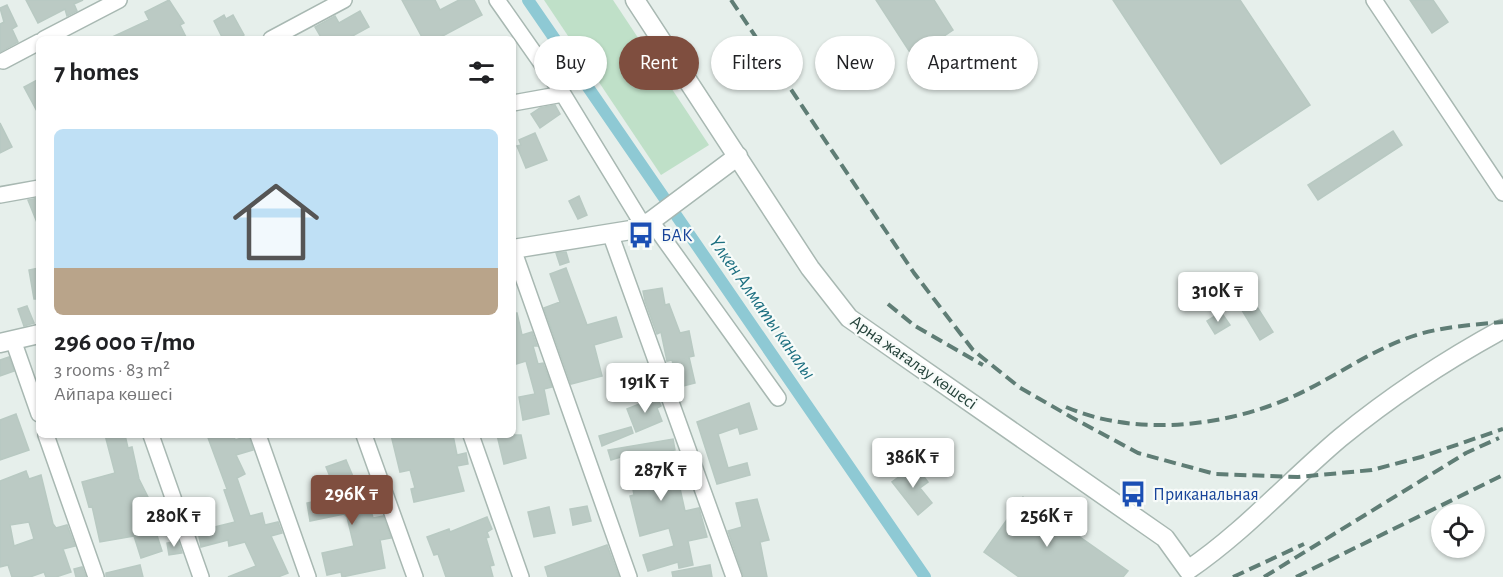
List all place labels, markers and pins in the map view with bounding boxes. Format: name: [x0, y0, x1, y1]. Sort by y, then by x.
bus stop icon: БАК: [626, 220, 656, 250]
place label: БАК: [661, 227, 693, 245]
pin: 310K ₸: [1169, 272, 1267, 323]
pin: 191K ₸: [596, 363, 694, 414]
pin: 386K ₸: [864, 438, 962, 489]
pin: 287K ₸: [612, 451, 710, 502]
pin: 296K ₸: [303, 475, 401, 526]
bus stop icon: Приканальная: [1118, 479, 1148, 509]
place label: Приканальная: [1153, 486, 1259, 504]
pin: 280K ₸: [125, 497, 223, 548]
pin: 256K ₸: [998, 497, 1096, 548]

